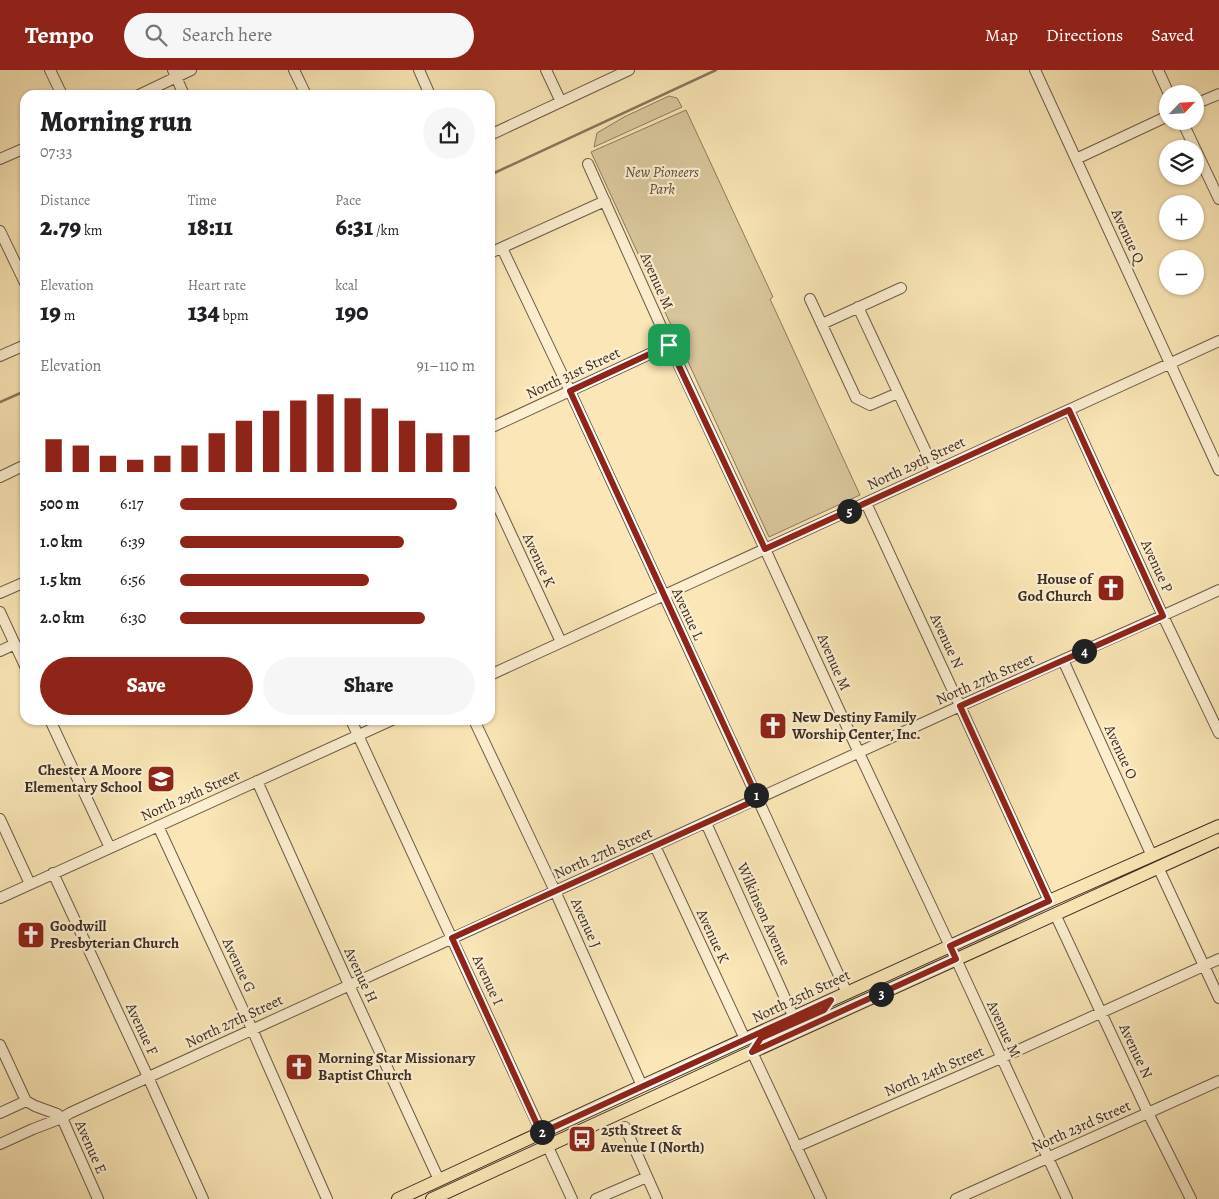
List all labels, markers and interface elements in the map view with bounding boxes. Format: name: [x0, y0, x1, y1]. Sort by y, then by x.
search box: [124, 13, 474, 58]
text: Tempo: [25, 19, 94, 51]
icon: search: [142, 21, 170, 49]
text: Search here: [182, 22, 272, 48]
text: Map: [985, 23, 1018, 47]
text: Directions: [1046, 23, 1123, 47]
text: Saved: [1151, 23, 1194, 47]
north arrow: [1159, 85, 1204, 130]
map controls: [1159, 85, 1204, 295]
text: Morning run: [40, 103, 192, 141]
button: share: [423, 107, 475, 159]
button: layers: [1159, 140, 1204, 185]
text: 07:33: [40, 141, 72, 163]
park label: New Pioneers Park: [625, 162, 699, 199]
text: Distance: [40, 191, 90, 210]
text: Time: [188, 191, 217, 210]
text: Pace: [335, 191, 361, 210]
button: +: [1159, 195, 1204, 240]
street label: Avenue Q: [1106, 205, 1150, 269]
text: 2.79: [40, 210, 81, 244]
text: 18:11: [188, 210, 233, 244]
text: 6:31: [335, 210, 373, 244]
text: km: [81, 221, 103, 240]
text: /km: [373, 221, 399, 240]
street label: Avenue M: [635, 248, 678, 313]
button: −: [1159, 250, 1204, 295]
text: Elevation: [40, 276, 94, 295]
text: Heart rate: [188, 276, 246, 295]
text: kcal: [335, 276, 358, 295]
text: 19: [40, 295, 61, 329]
text: 134: [188, 295, 220, 329]
text: 190: [335, 295, 368, 329]
text: m: [61, 306, 75, 325]
text: bpm: [220, 306, 249, 325]
pin: [648, 324, 690, 366]
icon: arrive: [655, 331, 683, 359]
street label: North 31st Street: [523, 342, 623, 404]
text: Elevation: [40, 355, 101, 377]
text: 91–110 m: [417, 355, 475, 377]
street label: North 29th Street: [864, 431, 968, 495]
text: 500 m: [40, 493, 79, 515]
text: 6:17: [120, 493, 143, 515]
pin: 5: [836, 498, 862, 524]
text: 5: [847, 502, 852, 521]
street label: Avenue K: [517, 529, 560, 591]
text: 1.0 km: [40, 531, 83, 553]
text: 6:39: [120, 531, 145, 553]
street label: Avenue P: [1136, 536, 1178, 596]
text: 1.5 km: [40, 569, 81, 591]
text: 6:56: [120, 569, 145, 591]
place label: House of God Church: [1018, 569, 1094, 606]
church icon: House of God Church: [1096, 573, 1126, 603]
street label: Avenue L: [667, 584, 709, 644]
text: 2.0 km: [40, 607, 85, 629]
text: 6:30: [120, 607, 146, 629]
street label: Avenue N: [925, 609, 968, 672]
street label: Avenue M: [812, 629, 855, 694]
pin: 4: [1072, 638, 1096, 664]
text: 4: [1081, 642, 1088, 661]
street label: North 27th Street: [933, 648, 1037, 710]
button: Save: [40, 657, 253, 715]
button: Share: [263, 657, 475, 715]
place label: New Destiny Family Worship Center, Inc.: [791, 707, 921, 744]
church icon: New Destiny Family Worship Center, Inc.: [758, 711, 788, 741]
street label: Avenue O: [1099, 721, 1142, 783]
place label: Chester A Moore Elementary School: [24, 760, 142, 797]
street label: North 29th Street: [137, 764, 243, 826]
school or university icon: Chester A Moore Elementary School: [146, 764, 176, 794]
pin: 1: [744, 782, 768, 808]
text: 1: [754, 786, 759, 805]
street label: North 27th Street: [551, 822, 655, 884]
street label: Wilkinson Avenue: [732, 859, 796, 969]
street label: Avenue J: [566, 894, 606, 951]
street label: Avenue K: [691, 905, 734, 967]
place label: Goodwill Presbyterian Church: [50, 916, 179, 953]
church icon: Goodwill Presbyterian Church: [16, 920, 46, 950]
street label: Avenue G: [217, 934, 260, 995]
street label: Avenue H: [339, 943, 383, 1006]
street label: Avenue I: [467, 951, 508, 1008]
street label: North 25th Street: [749, 965, 853, 1027]
pin: 3: [868, 982, 894, 1006]
text: 3: [878, 985, 885, 1004]
street label: North 27th Street: [182, 990, 286, 1052]
street label: Avenue M: [982, 997, 1026, 1061]
street label: Avenue F: [121, 999, 163, 1059]
street label: Avenue N: [1114, 1019, 1157, 1082]
street label: North 24th Street: [881, 1041, 987, 1101]
place label: Morning Star Missionary Baptist Church: [318, 1048, 476, 1085]
church icon: Morning Star Missionary Baptist Church: [284, 1052, 314, 1082]
street label: North 23rd Street: [1028, 1095, 1134, 1157]
street label: Avenue E: [70, 1116, 112, 1177]
pin: 2: [530, 1120, 554, 1144]
place label: 25th Street & Avenue I (North): [600, 1120, 704, 1157]
text: 2: [539, 1123, 546, 1142]
bus stop icon: 25th Street & Avenue I (North): [567, 1124, 597, 1154]

